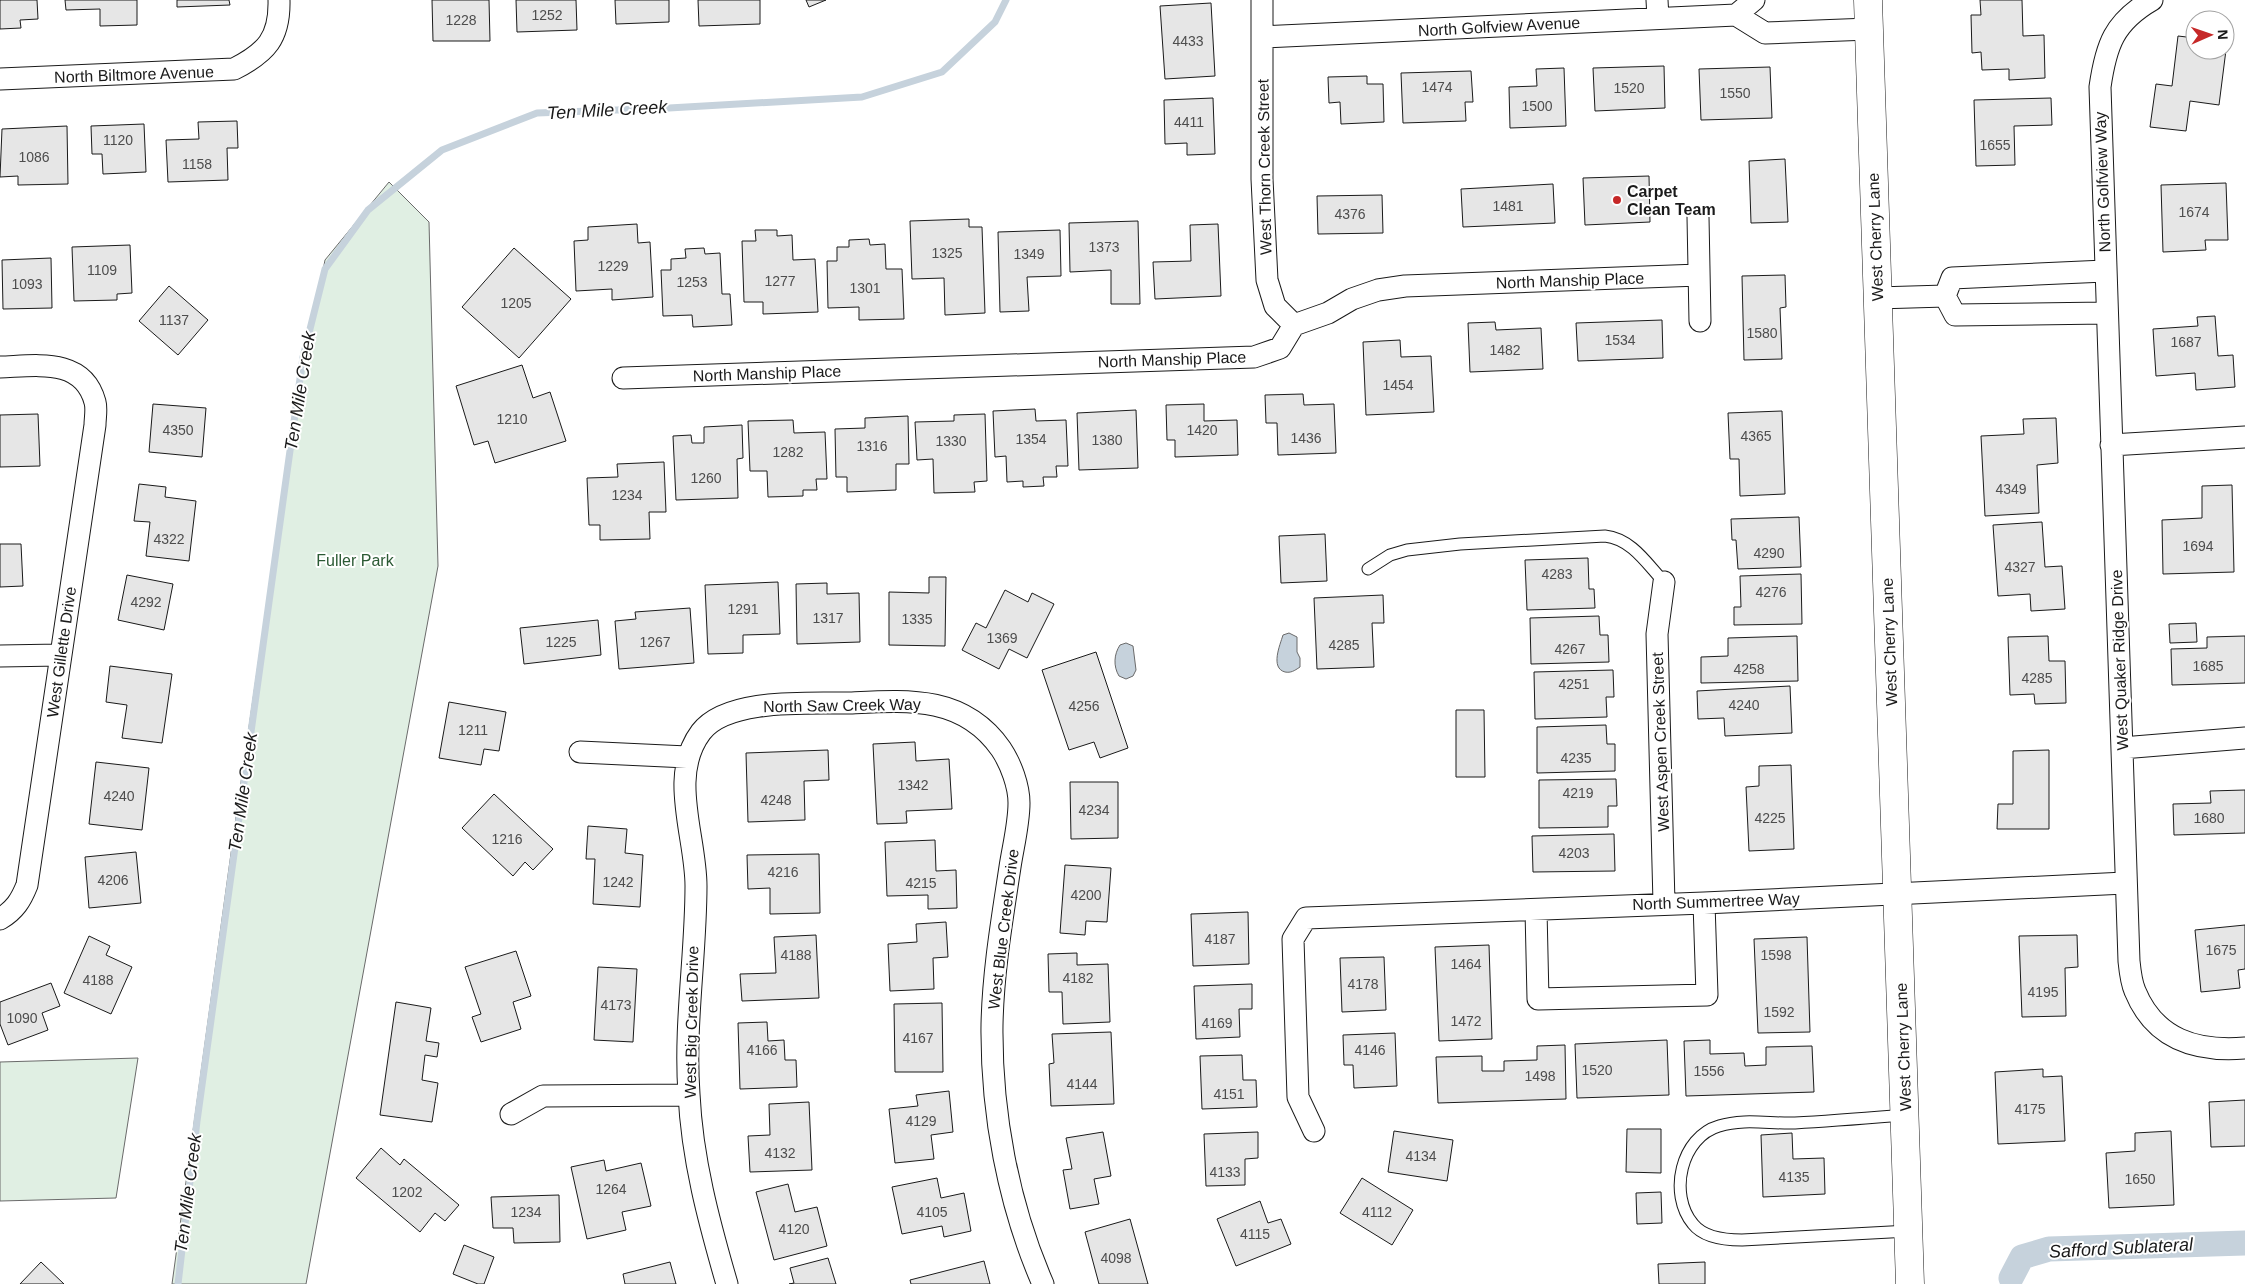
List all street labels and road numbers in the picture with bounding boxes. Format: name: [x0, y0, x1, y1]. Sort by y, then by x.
street label: North Golfview Avenue: [1417, 14, 1581, 39]
street label: North Biltmore Avenue: [54, 63, 214, 86]
street label: West Thorn Creek Street: [1254, 78, 1275, 255]
street label: North Golfview Way: [2092, 111, 2113, 253]
street label: West Cherry Lane: [1865, 172, 1886, 302]
street label: North Manship Place: [1496, 269, 1645, 292]
street label: North Manship Place: [1098, 348, 1247, 371]
street label: North Manship Place: [693, 362, 842, 385]
street label: West Quaker Ridge Drive: [2108, 569, 2131, 751]
street label: West Cherry Lane: [1879, 577, 1900, 707]
street label: West Gillette Drive: [44, 585, 79, 719]
street label: West Aspen Creek Street: [1649, 652, 1672, 832]
street label: North Saw Creek Way: [763, 696, 921, 715]
street label: West Blue Creek Drive: [985, 848, 1022, 1010]
street label: North Summertree Way: [1632, 890, 1800, 913]
street label: West Big Creek Drive: [682, 945, 701, 1098]
street label: West Cherry Lane: [1893, 982, 1914, 1112]

